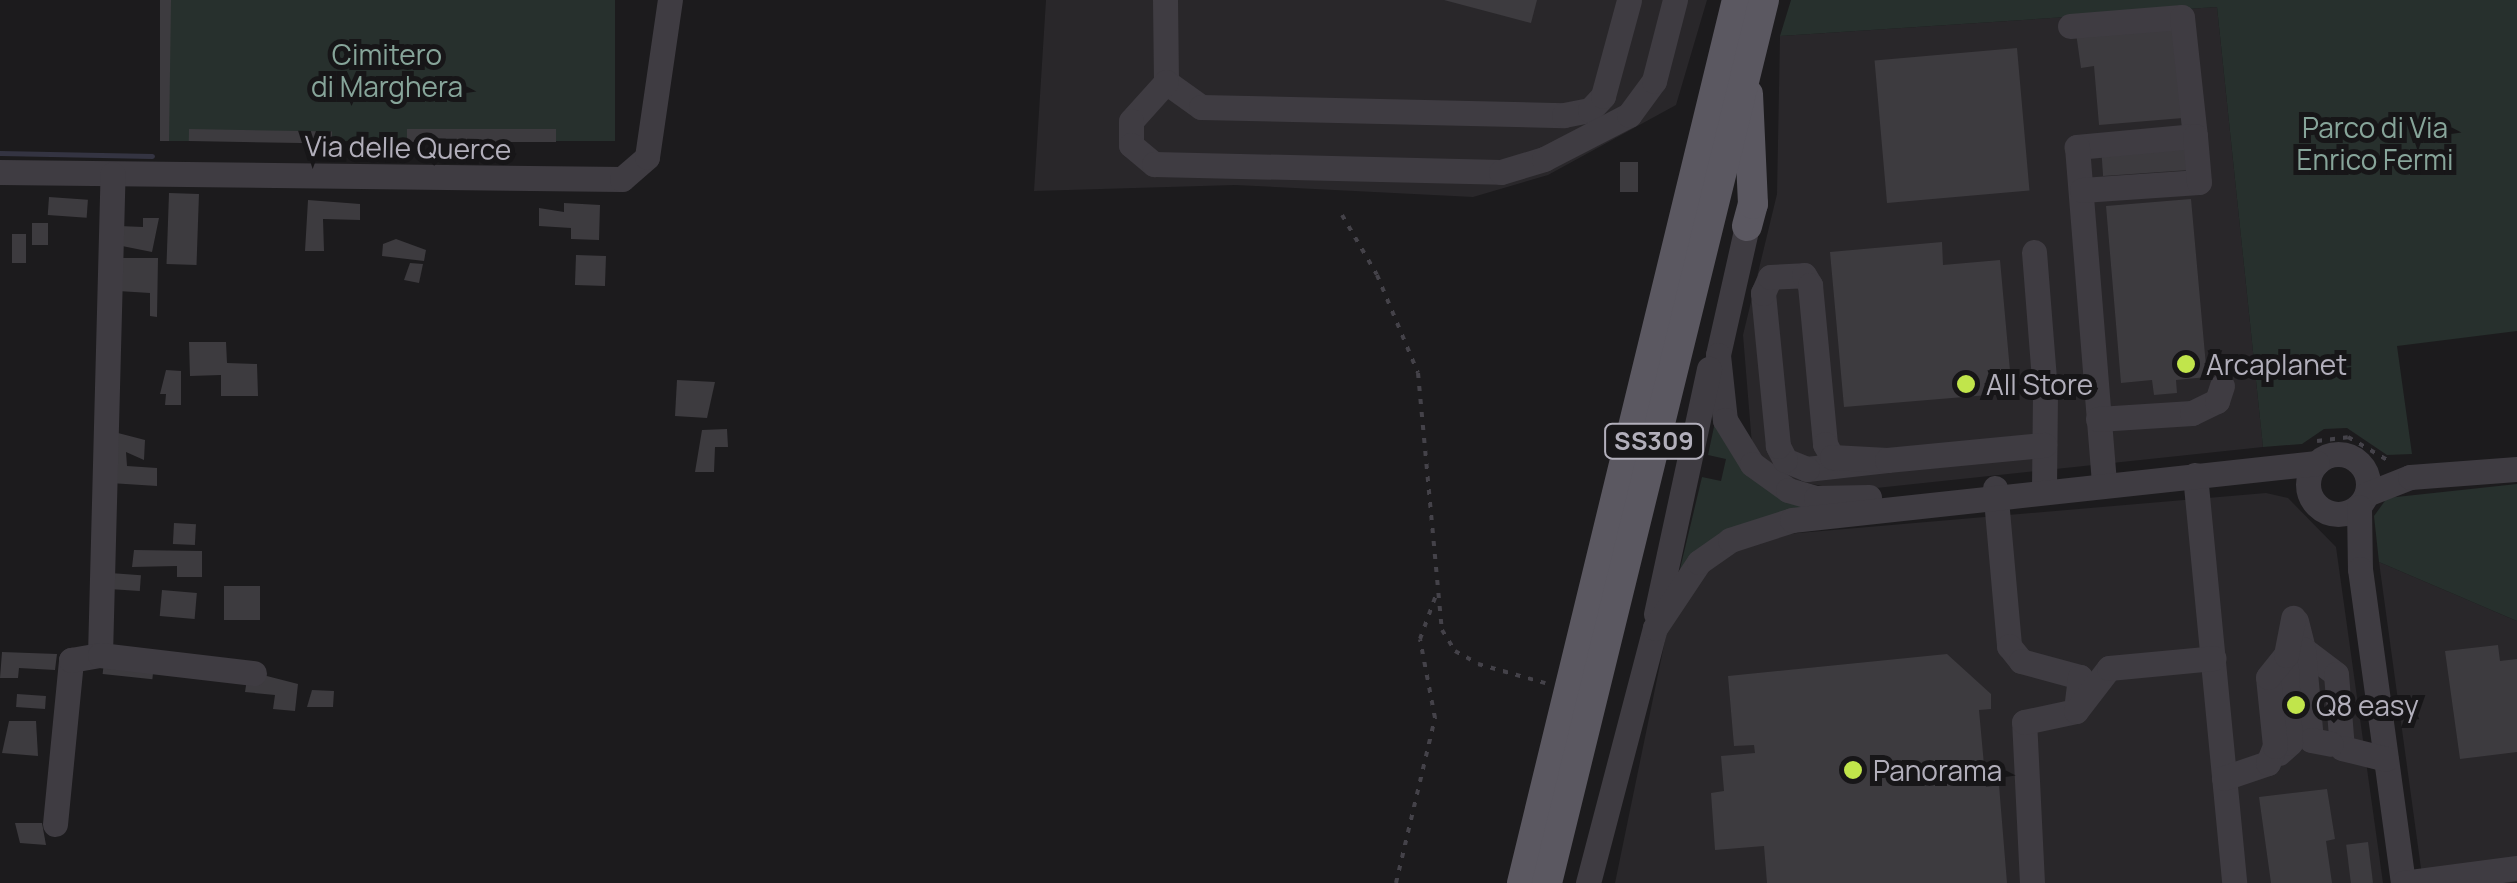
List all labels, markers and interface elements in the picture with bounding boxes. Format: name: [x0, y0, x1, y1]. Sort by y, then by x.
park label: Cimitero di Marghera: [311, 37, 463, 103]
park label: Parco di Via Enrico Fermi: [2297, 110, 2453, 176]
street label: Via delle Querce: [304, 128, 512, 166]
place label: Arcaplanet: [2206, 347, 2347, 381]
marker: Arcaplanet: [2175, 353, 2197, 375]
place label: All Store: [1986, 367, 2093, 401]
marker: All Store: [1955, 373, 1977, 395]
road number: SS309: [1604, 421, 1704, 461]
place label: Q8 easy: [2316, 688, 2419, 722]
marker: Q8 easy: [2285, 694, 2307, 716]
place label: Panorama: [1873, 753, 2002, 787]
marker: Panorama: [1842, 759, 1864, 781]

